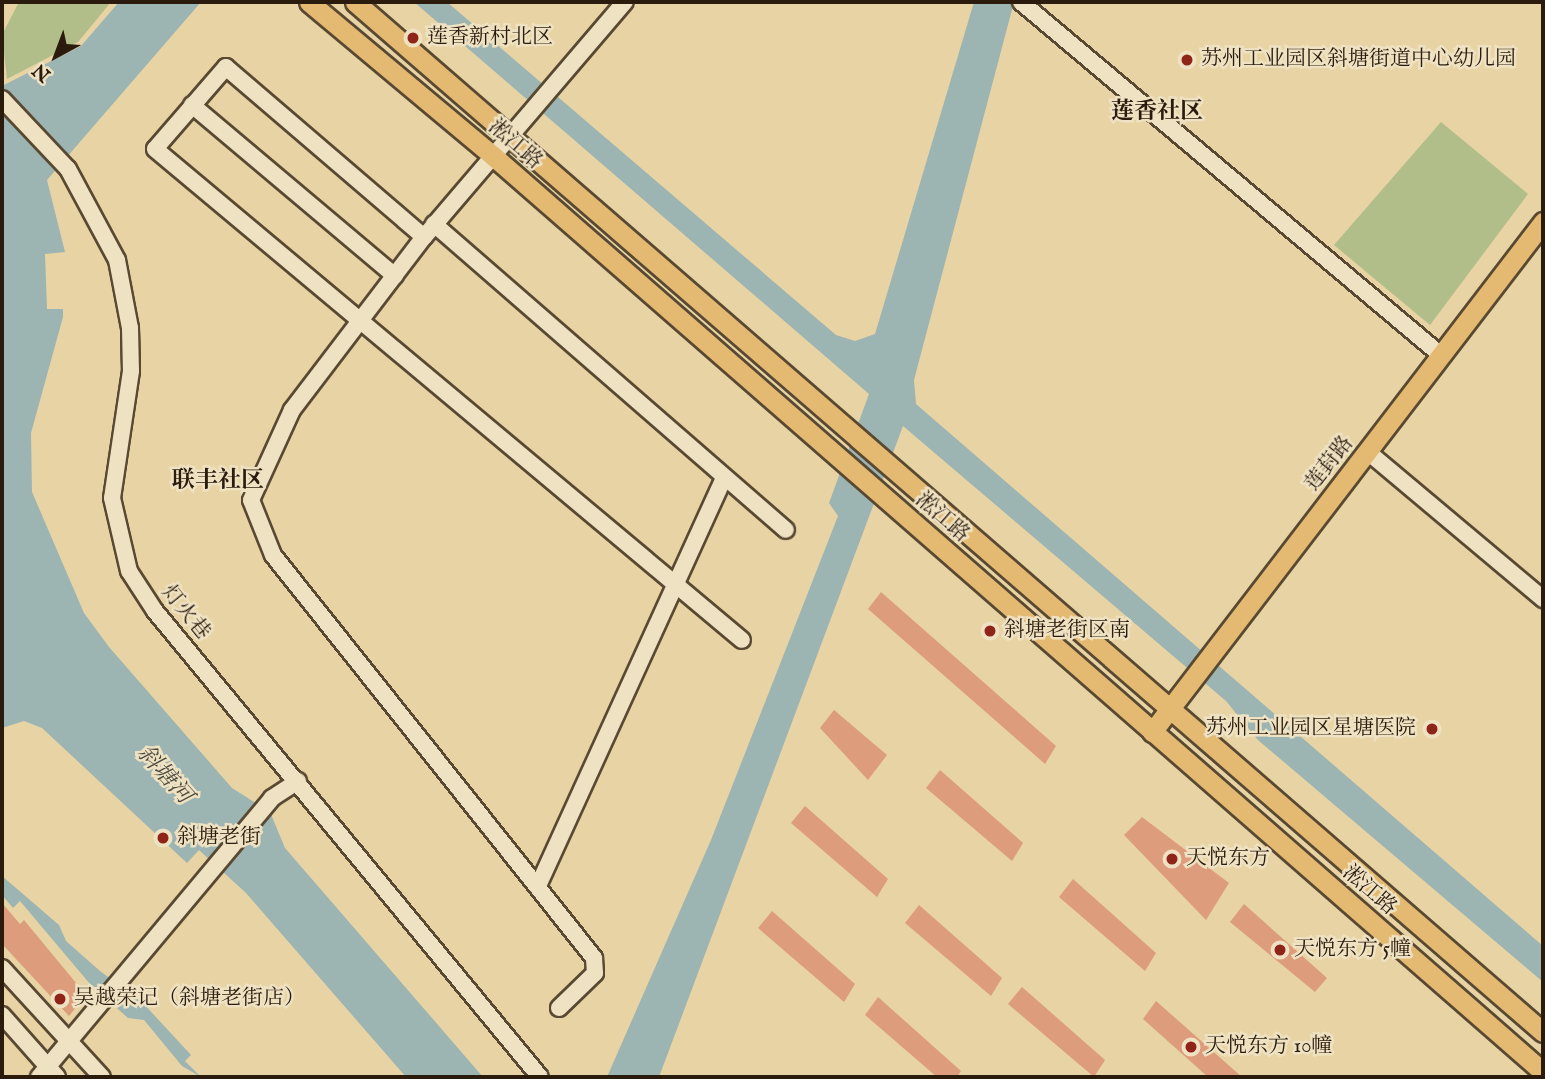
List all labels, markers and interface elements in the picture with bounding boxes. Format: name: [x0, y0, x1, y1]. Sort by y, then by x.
north arrow: [21, 21, 91, 91]
place label: 莲香新村北区: [427, 25, 553, 51]
marker: 莲香新村北区: [405, 30, 421, 46]
place label: 苏州工业园区斜塘街道中心幼儿园: [1201, 47, 1516, 73]
marker: 苏州工业园区斜塘街道中心幼儿园: [1179, 52, 1195, 68]
text: N: [28, 57, 56, 86]
district label: 莲香社区: [1111, 98, 1203, 126]
street label: 淞江路: [483, 115, 547, 175]
street label: 莲葑路: [1301, 431, 1359, 497]
district label: 联丰社区: [172, 467, 264, 495]
street label: 淞江路: [910, 488, 974, 548]
street label: 灯火巷: [155, 581, 215, 645]
place label: 斜塘老街区南: [1004, 618, 1130, 644]
marker: 斜塘老街区南: [982, 623, 998, 639]
place label: 苏州工业园区星塘医院: [1206, 716, 1416, 742]
marker: 苏州工业园区星塘医院: [1422, 719, 1442, 739]
water label: 斜塘河: [131, 740, 197, 810]
place label: 斜塘老街: [177, 825, 261, 851]
marker: 斜塘老街: [155, 830, 171, 846]
place label: 天悦东方: [1186, 846, 1270, 872]
marker: 天悦东方: [1164, 851, 1180, 867]
street label: 淞江路: [1337, 861, 1401, 921]
place label: 天悦东方 5幢: [1294, 937, 1411, 963]
marker: 天悦东方 5幢: [1272, 942, 1288, 958]
place label: 吴越荣记（斜塘老街店）: [74, 986, 305, 1012]
marker: 吴越荣记（斜塘老街店）: [52, 991, 68, 1007]
place label: 天悦东方 10幢: [1205, 1034, 1333, 1060]
marker: 天悦东方 10幢: [1183, 1039, 1199, 1055]

